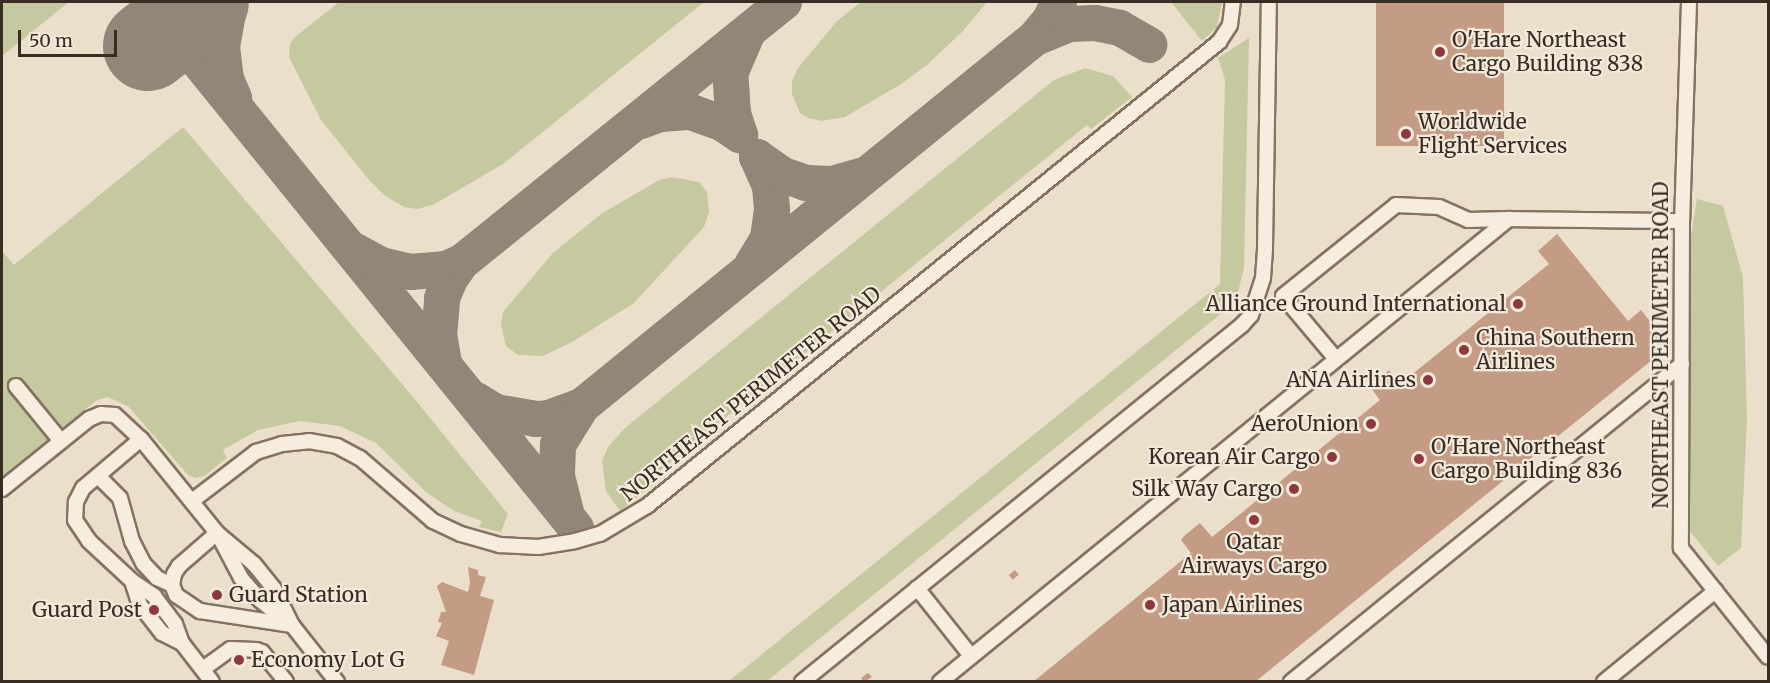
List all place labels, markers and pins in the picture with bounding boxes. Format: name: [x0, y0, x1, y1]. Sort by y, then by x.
place label: O'Hare Northeast Cargo Building 838: [1452, 27, 1643, 77]
marker: O'Hare Northeast Cargo Building 838: [1433, 45, 1447, 59]
place label: Worldwide Flight Services: [1418, 109, 1567, 159]
marker: Worldwide Flight Services: [1399, 127, 1413, 141]
place label: Alliance Ground International: [1205, 291, 1506, 317]
marker: Alliance Ground International: [1511, 297, 1525, 311]
place label: China Southern Airlines: [1476, 325, 1635, 375]
marker: China Southern Airlines: [1457, 343, 1471, 357]
place label: ANA Airlines: [1286, 367, 1416, 393]
marker: ANA Airlines: [1421, 373, 1435, 387]
place label: AeroUnion: [1251, 411, 1359, 437]
marker: AeroUnion: [1364, 417, 1378, 431]
place label: O'Hare Northeast Cargo Building 836: [1431, 434, 1622, 484]
place label: Korean Air Cargo: [1148, 444, 1320, 470]
marker: Korean Air Cargo: [1325, 450, 1339, 464]
marker: O'Hare Northeast Cargo Building 836: [1412, 452, 1426, 466]
place label: Silk Way Cargo: [1131, 476, 1282, 502]
marker: Silk Way Cargo: [1287, 482, 1301, 496]
marker: Qatar Airways Cargo: [1247, 513, 1261, 527]
place label: Qatar Airways Cargo: [1181, 529, 1327, 579]
place label: Guard Station: [229, 582, 368, 608]
marker: Guard Station: [210, 588, 224, 602]
place label: Japan Airlines: [1162, 592, 1303, 618]
place label: Guard Post: [32, 597, 142, 623]
marker: Japan Airlines: [1143, 598, 1157, 612]
marker: Guard Post: [147, 603, 161, 617]
place label: Economy Lot G: [251, 647, 405, 673]
marker: Economy Lot G: [232, 653, 246, 667]

